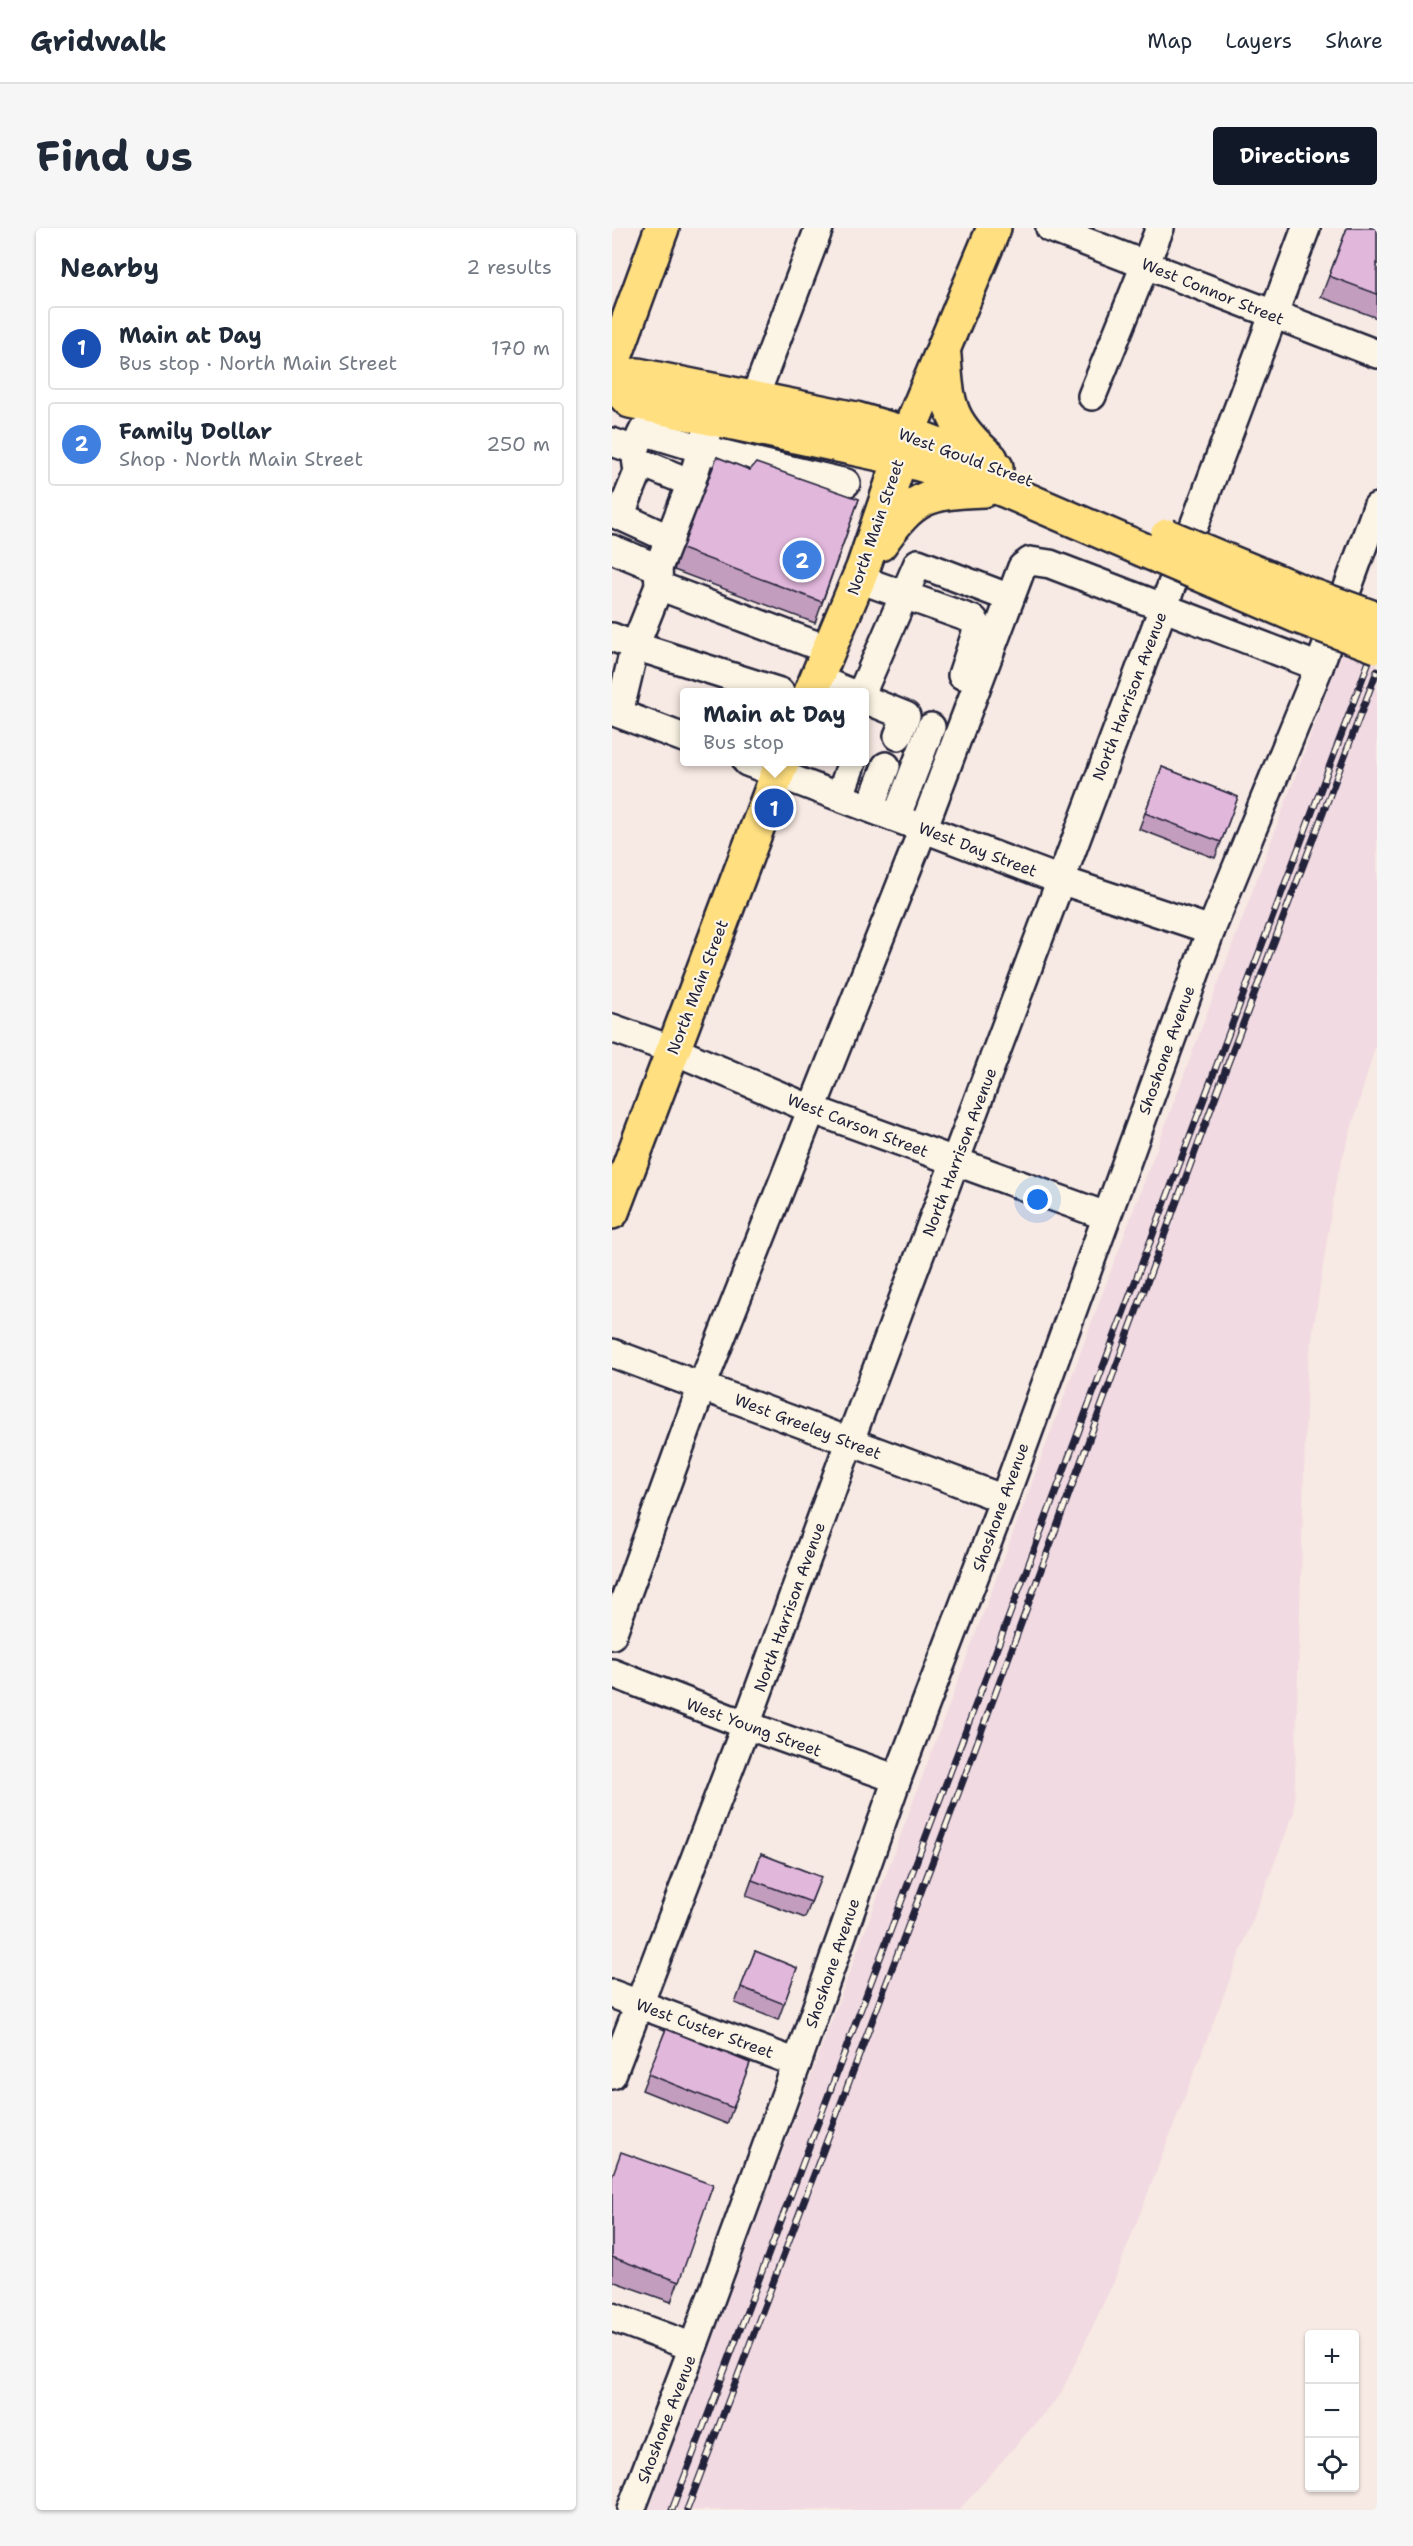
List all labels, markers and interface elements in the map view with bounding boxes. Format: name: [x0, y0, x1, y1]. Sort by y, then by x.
text: Gridwalk: [30, 22, 167, 60]
text: Map: [1147, 27, 1192, 55]
text: Layers: [1225, 27, 1292, 55]
text: Share: [1325, 27, 1383, 55]
button: Directions: [1213, 127, 1377, 185]
text: Find us: [36, 128, 193, 184]
text: Nearby: [60, 250, 159, 285]
street label: West Connor Street: [1138, 253, 1287, 330]
text: 2 results: [466, 254, 552, 280]
text: Main at Day: [119, 321, 262, 350]
text: 1: [77, 335, 86, 361]
text: 170 m: [491, 335, 550, 361]
text: Bus stop · North Main Street: [119, 350, 397, 376]
text: Family Dollar: [119, 417, 272, 446]
street label: West Gould Street: [895, 423, 1036, 492]
text: 2: [75, 431, 89, 457]
text: 250 m: [486, 431, 550, 457]
text: Shop · North Main Street: [119, 446, 363, 472]
street label: North Main Street: [842, 456, 909, 598]
pin: 2: [782, 538, 822, 582]
street label: North Harrison Avenue: [1088, 609, 1171, 784]
popup: [680, 688, 869, 766]
text: Main at Day: [703, 700, 846, 729]
text: Bus stop: [703, 729, 784, 755]
pin: 1: [754, 786, 794, 830]
street label: West Day Street: [916, 817, 1040, 882]
street label: North Main Street: [662, 917, 733, 1058]
street label: Shoshone Avenue: [1133, 983, 1200, 1118]
street label: North Harrison Avenue: [918, 1065, 1001, 1240]
street label: West Carson Street: [784, 1089, 931, 1162]
your location: [1023, 1185, 1052, 1214]
street label: West Greeley Street: [731, 1389, 884, 1464]
street label: Shoshone Avenue: [967, 1440, 1034, 1575]
street label: North Harrison Avenue: [749, 1519, 830, 1695]
street label: West Young Street: [683, 1693, 824, 1762]
street label: Shoshone Avenue: [800, 1896, 865, 2031]
street label: West Custer Street: [633, 1994, 777, 2063]
map controls: [1305, 2330, 1359, 2492]
button: +: [1305, 2330, 1359, 2384]
street label: Shoshone Avenue: [632, 2352, 701, 2486]
button: −: [1305, 2384, 1359, 2438]
button: locate: [1305, 2438, 1359, 2492]

